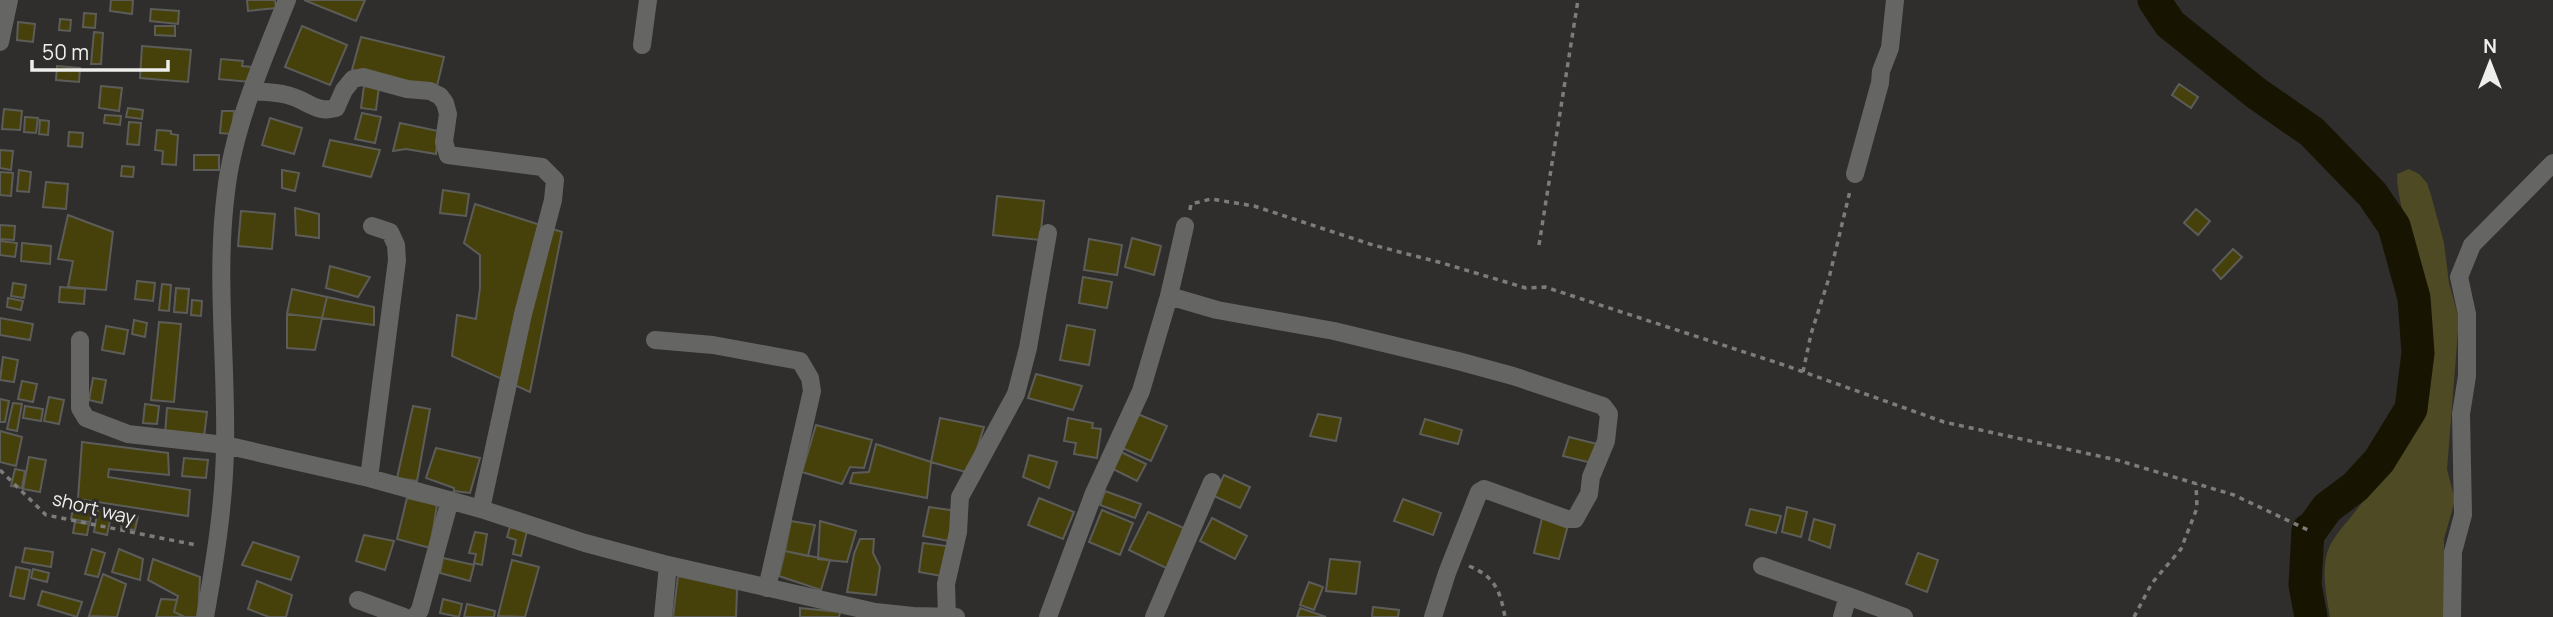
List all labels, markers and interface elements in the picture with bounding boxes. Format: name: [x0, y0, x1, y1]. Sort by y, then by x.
scale bar: [32, 28, 168, 72]
north arrow: [2455, 28, 2525, 98]
text: N: [2483, 33, 2497, 59]
text: 50 m: [42, 38, 89, 66]
street label: short way: [50, 485, 138, 531]

